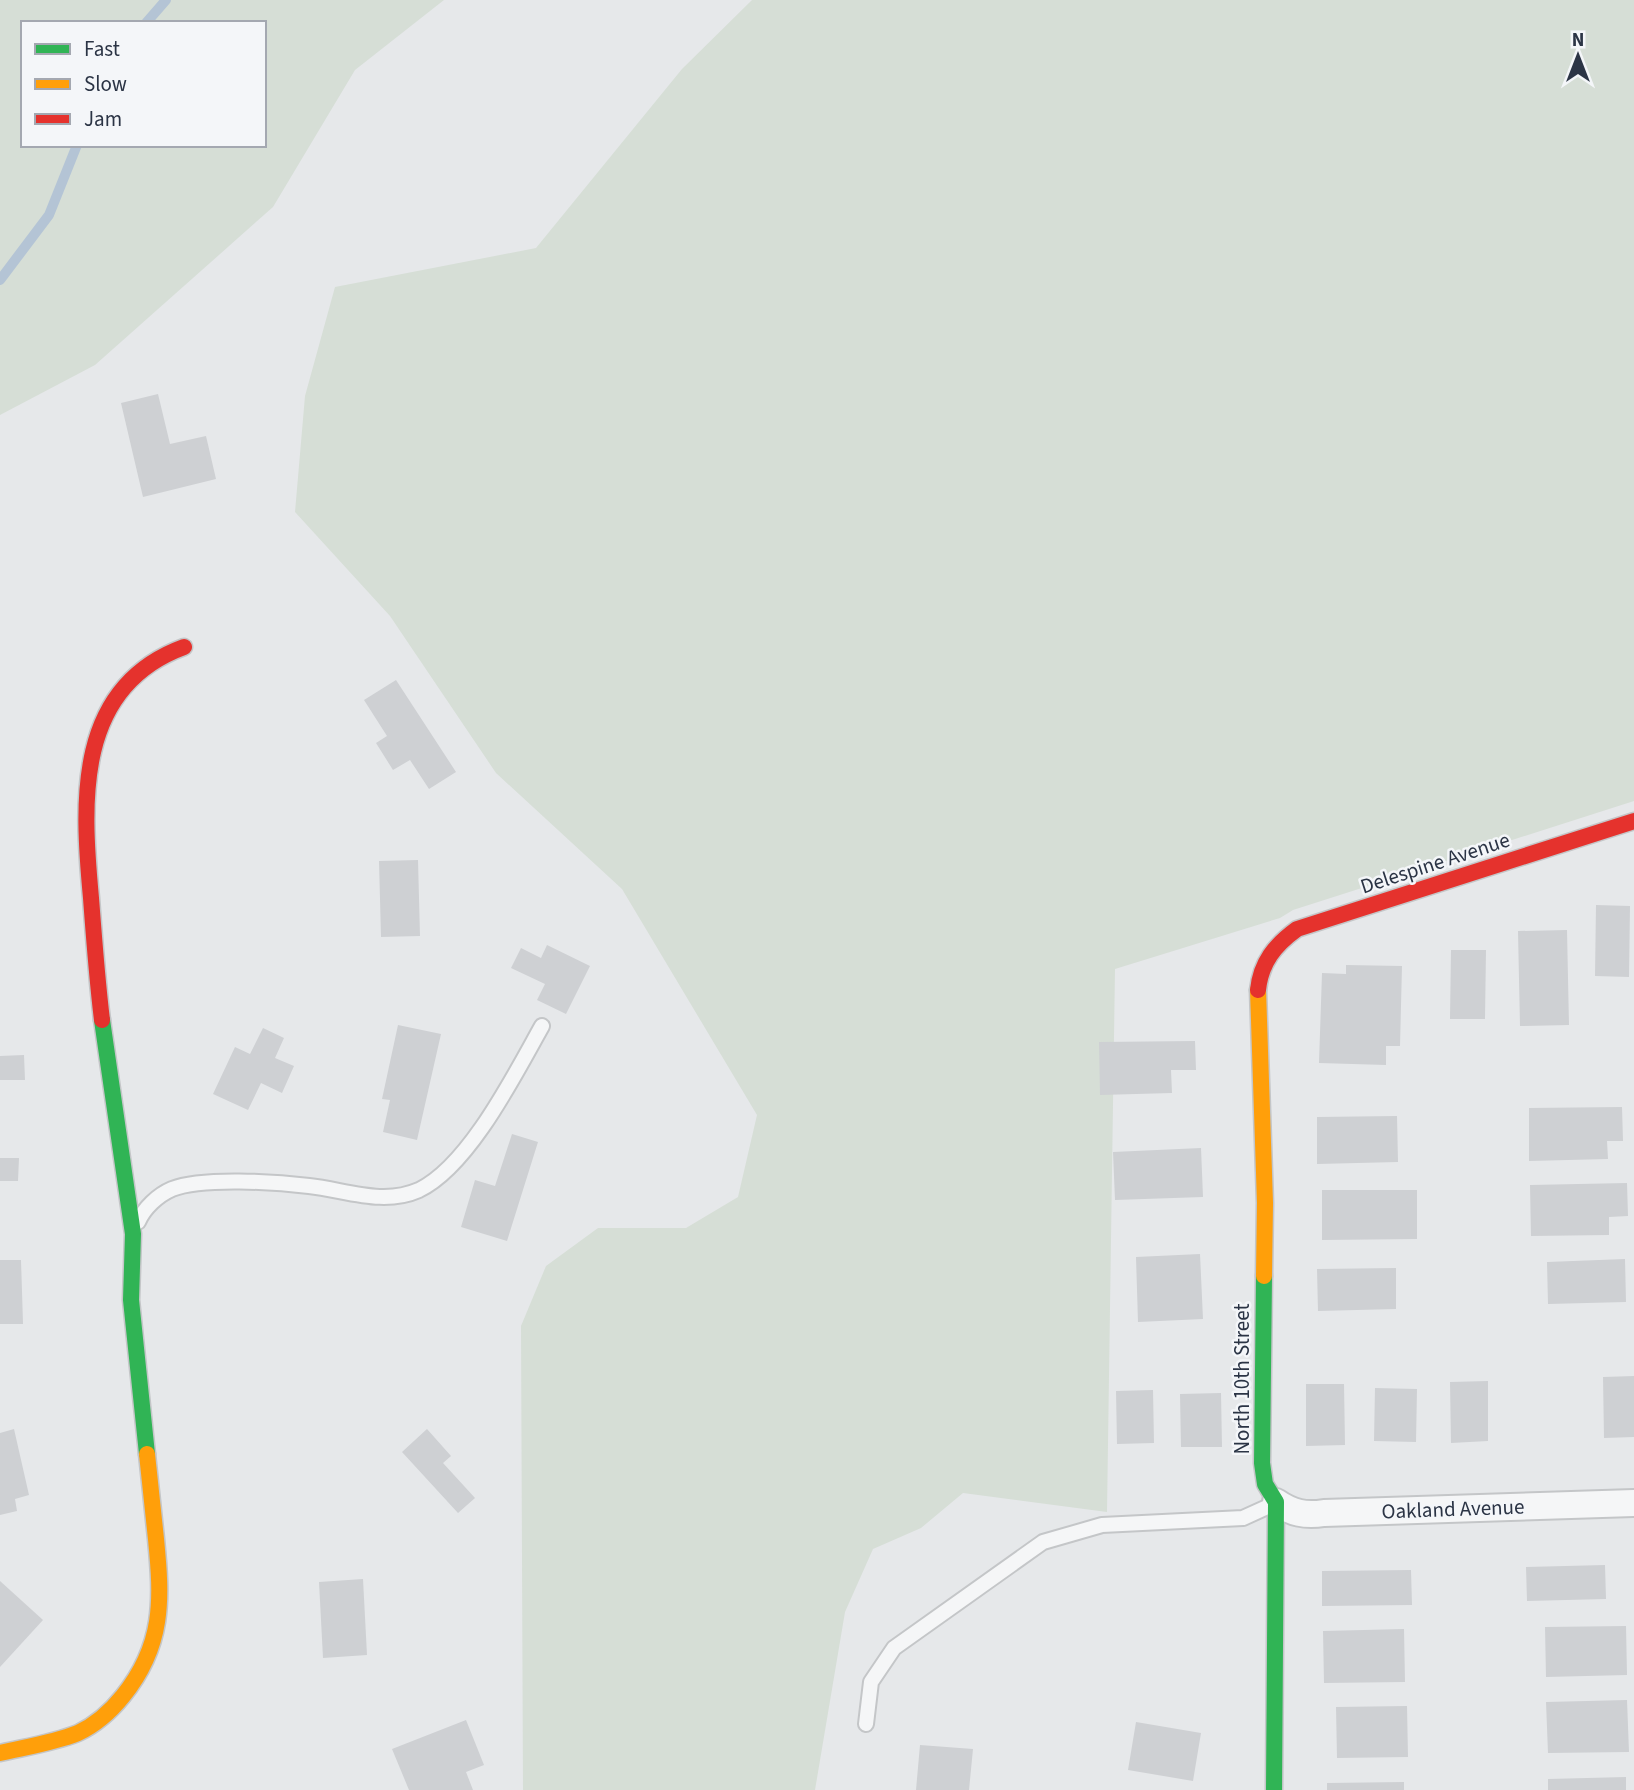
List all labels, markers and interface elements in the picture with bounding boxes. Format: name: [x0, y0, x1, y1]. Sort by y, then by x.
legend: [21, 21, 266, 147]
north arrow: [1543, 21, 1613, 91]
text: N: [1572, 27, 1584, 54]
text: Fast: [84, 34, 120, 64]
text: Slow: [84, 69, 127, 99]
text: Jam: [84, 104, 122, 134]
street label: Delespine Avenue: [1356, 825, 1514, 901]
street label: North 10th Street: [1227, 1303, 1257, 1455]
street label: Oakland Avenue: [1381, 1492, 1525, 1526]

